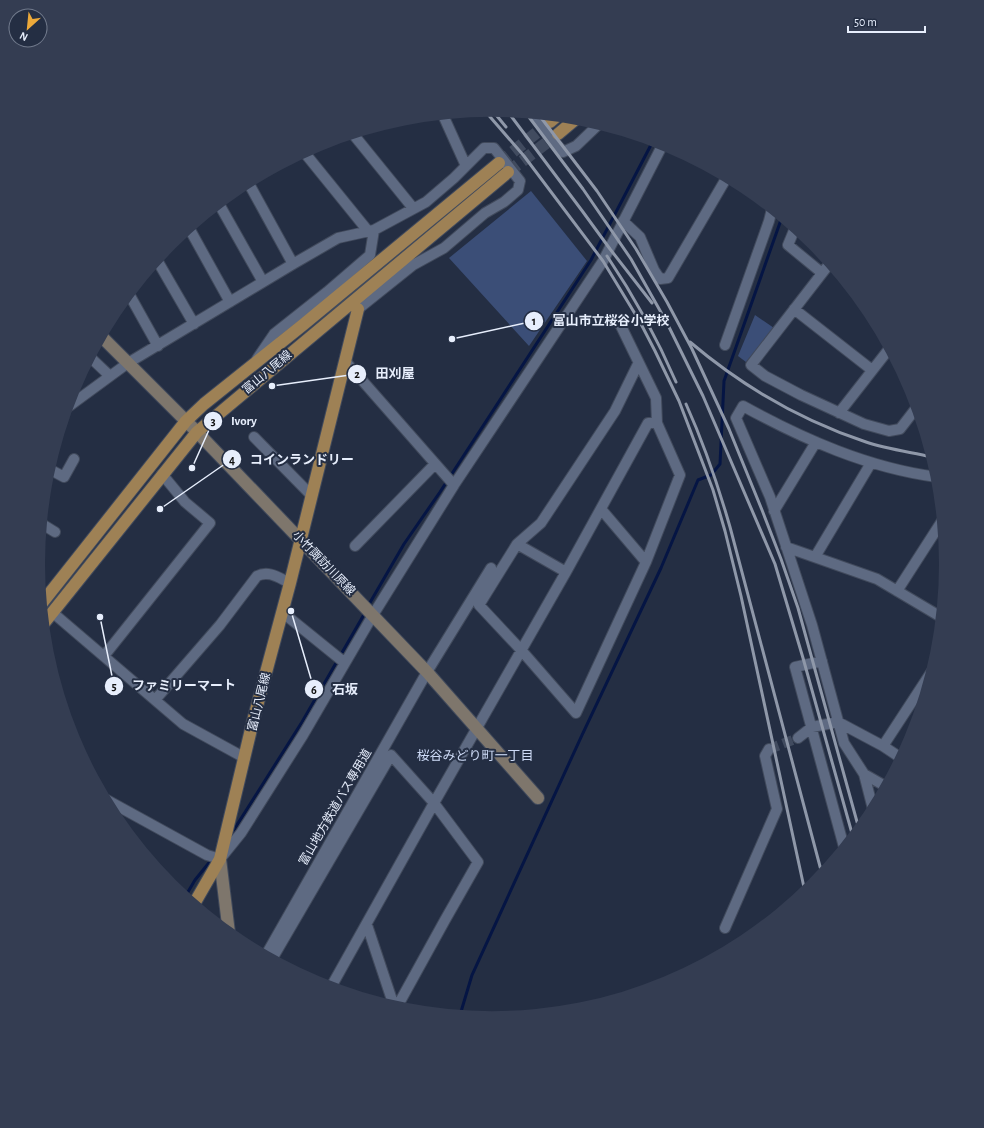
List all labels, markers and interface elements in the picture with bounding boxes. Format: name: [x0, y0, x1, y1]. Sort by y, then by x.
north arrow: [8, 8, 48, 48]
scale bar: [848, 8, 925, 34]
text: 50 m: [854, 16, 877, 28]
text: N: [18, 30, 30, 43]
callout: 富山市立桜谷小学校: [524, 308, 677, 333]
text: 富山市立桜谷小学校: [552, 313, 670, 328]
text: 1: [532, 315, 536, 327]
street label: 富山八尾線: [240, 347, 294, 396]
callout: 田刈屋: [347, 361, 422, 386]
text: 田刈屋: [375, 367, 415, 381]
text: 2: [354, 368, 360, 380]
callout: Ivory: [203, 408, 265, 433]
text: 3: [210, 415, 216, 427]
text: Ivory: [231, 415, 257, 428]
callout: コインランドリー: [222, 447, 362, 472]
text: コインランドリー: [250, 453, 354, 467]
text: 4: [229, 454, 235, 466]
street label: 小竹諏訪川原線: [291, 528, 358, 597]
street label: 富山八尾線: [245, 671, 272, 733]
callout: ファミリーマート: [104, 673, 244, 698]
callout: 石坂: [304, 677, 366, 702]
text: ファミリーマート: [132, 679, 236, 693]
text: 5: [111, 680, 117, 692]
text: 石坂: [332, 683, 358, 697]
text: 6: [311, 684, 317, 696]
street label: 富山地方鉄道バス専用道: [296, 746, 373, 867]
district label: 桜谷みどり町一丁目: [416, 749, 534, 763]

